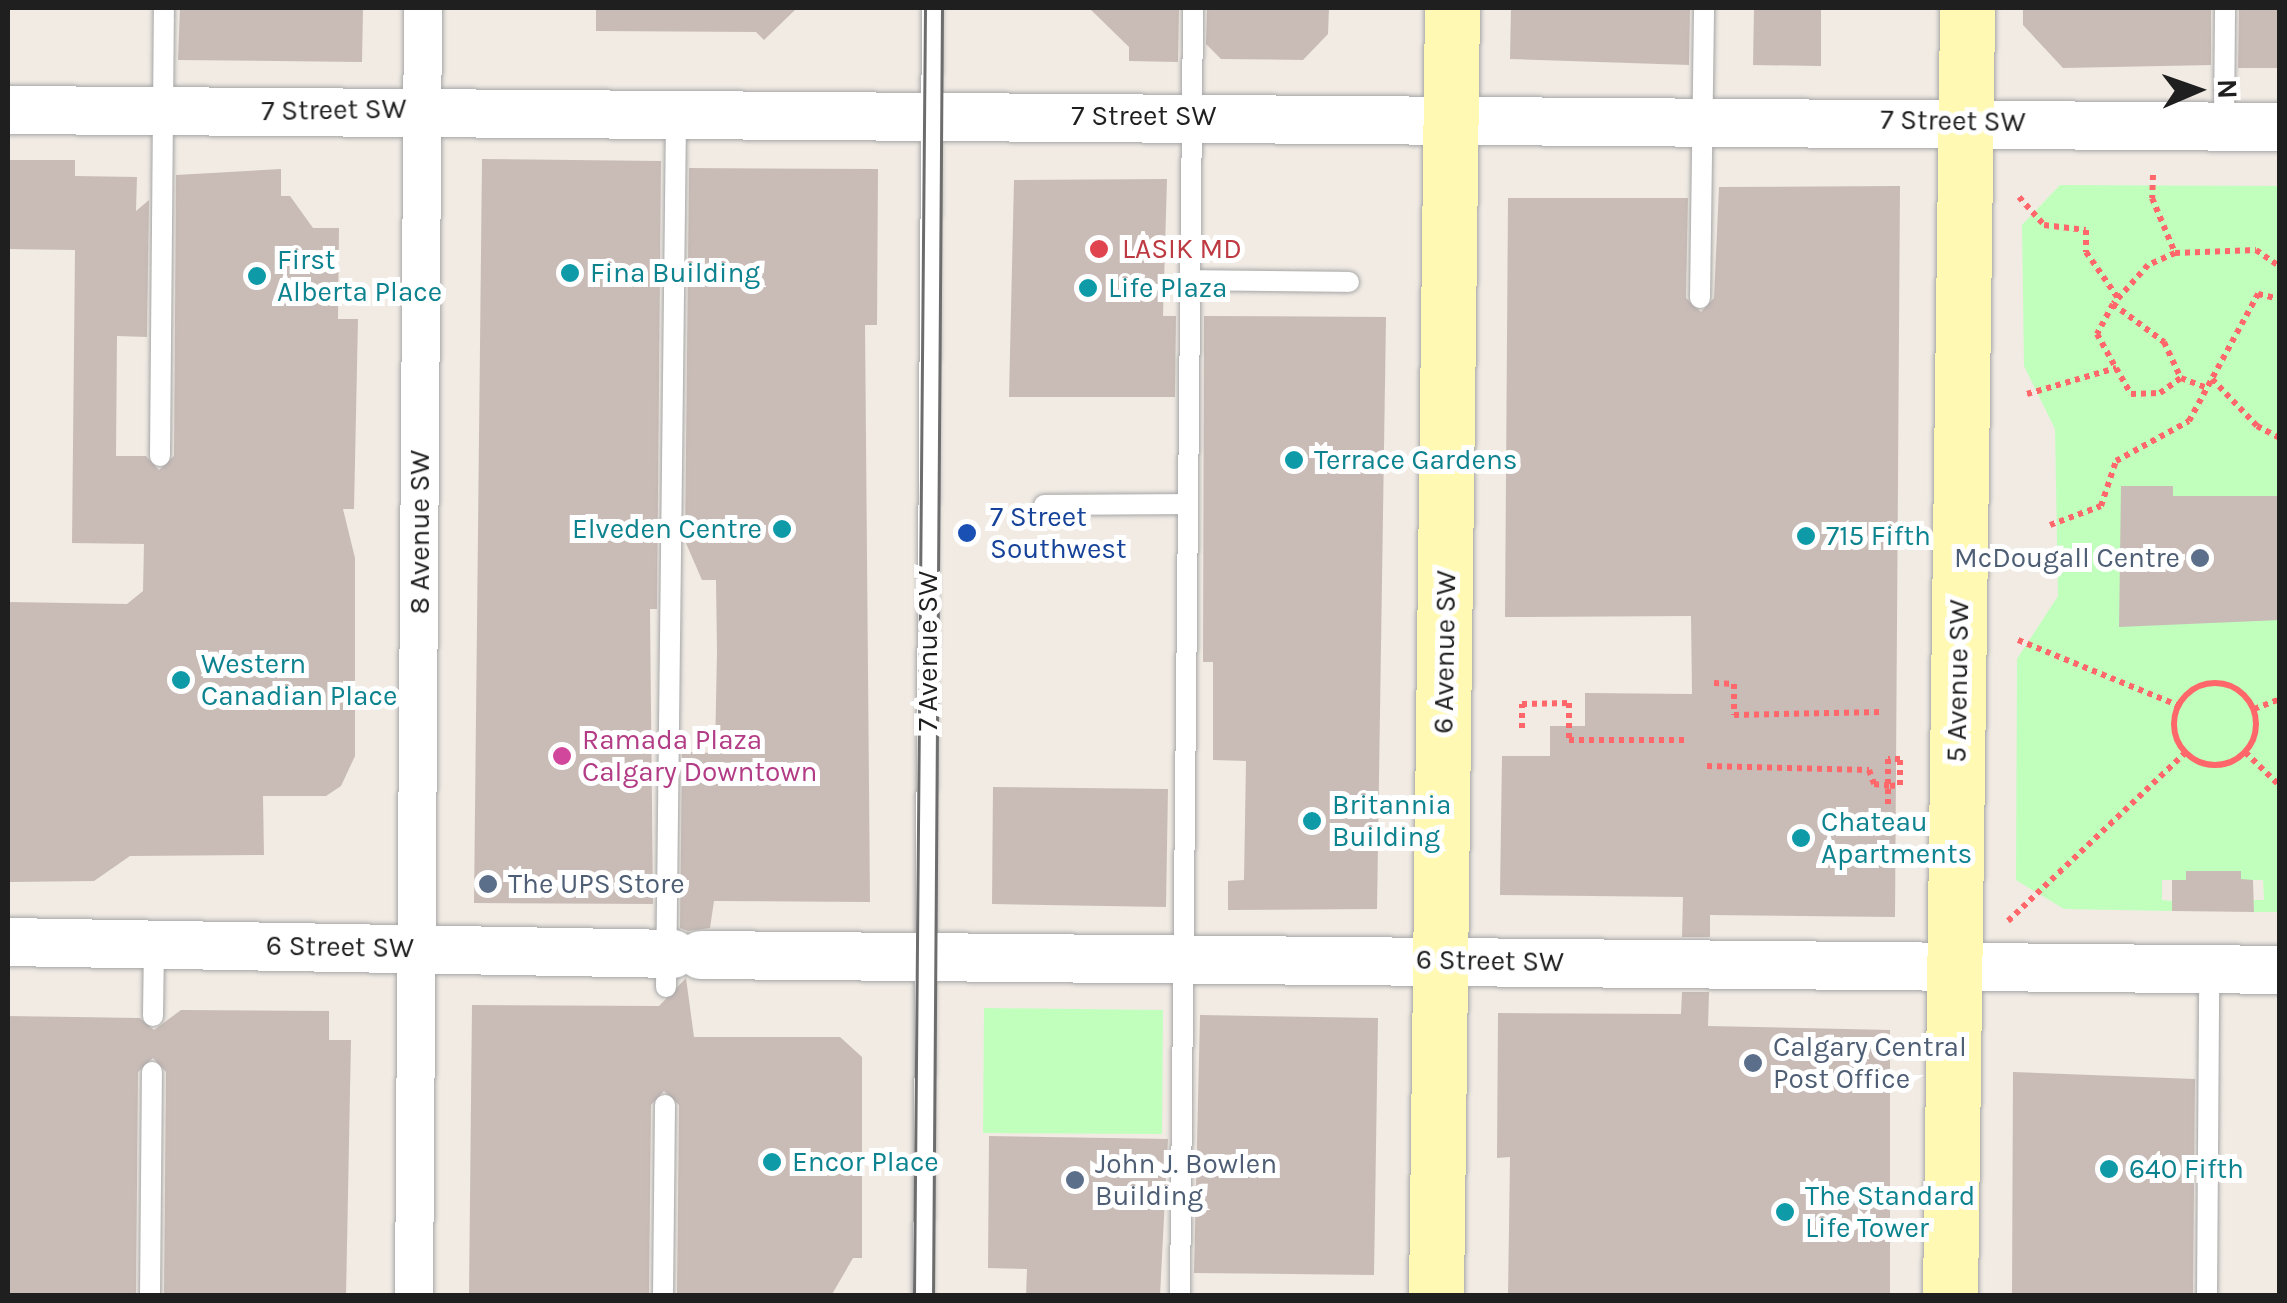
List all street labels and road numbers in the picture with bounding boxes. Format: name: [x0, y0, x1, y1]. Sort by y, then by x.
street label: 7 Street SW: [261, 92, 407, 128]
street label: 7 Street SW: [1071, 99, 1217, 133]
street label: 7 Street SW: [1880, 103, 2026, 139]
street label: 8 Avenue SW: [403, 450, 437, 614]
street label: 6 Avenue SW: [1427, 570, 1463, 734]
street label: 7 Avenue SW: [911, 571, 945, 731]
street label: 5 Avenue SW: [1940, 599, 1976, 763]
street label: 6 Street SW: [266, 929, 414, 965]
street label: 6 Street SW: [1416, 943, 1564, 979]

